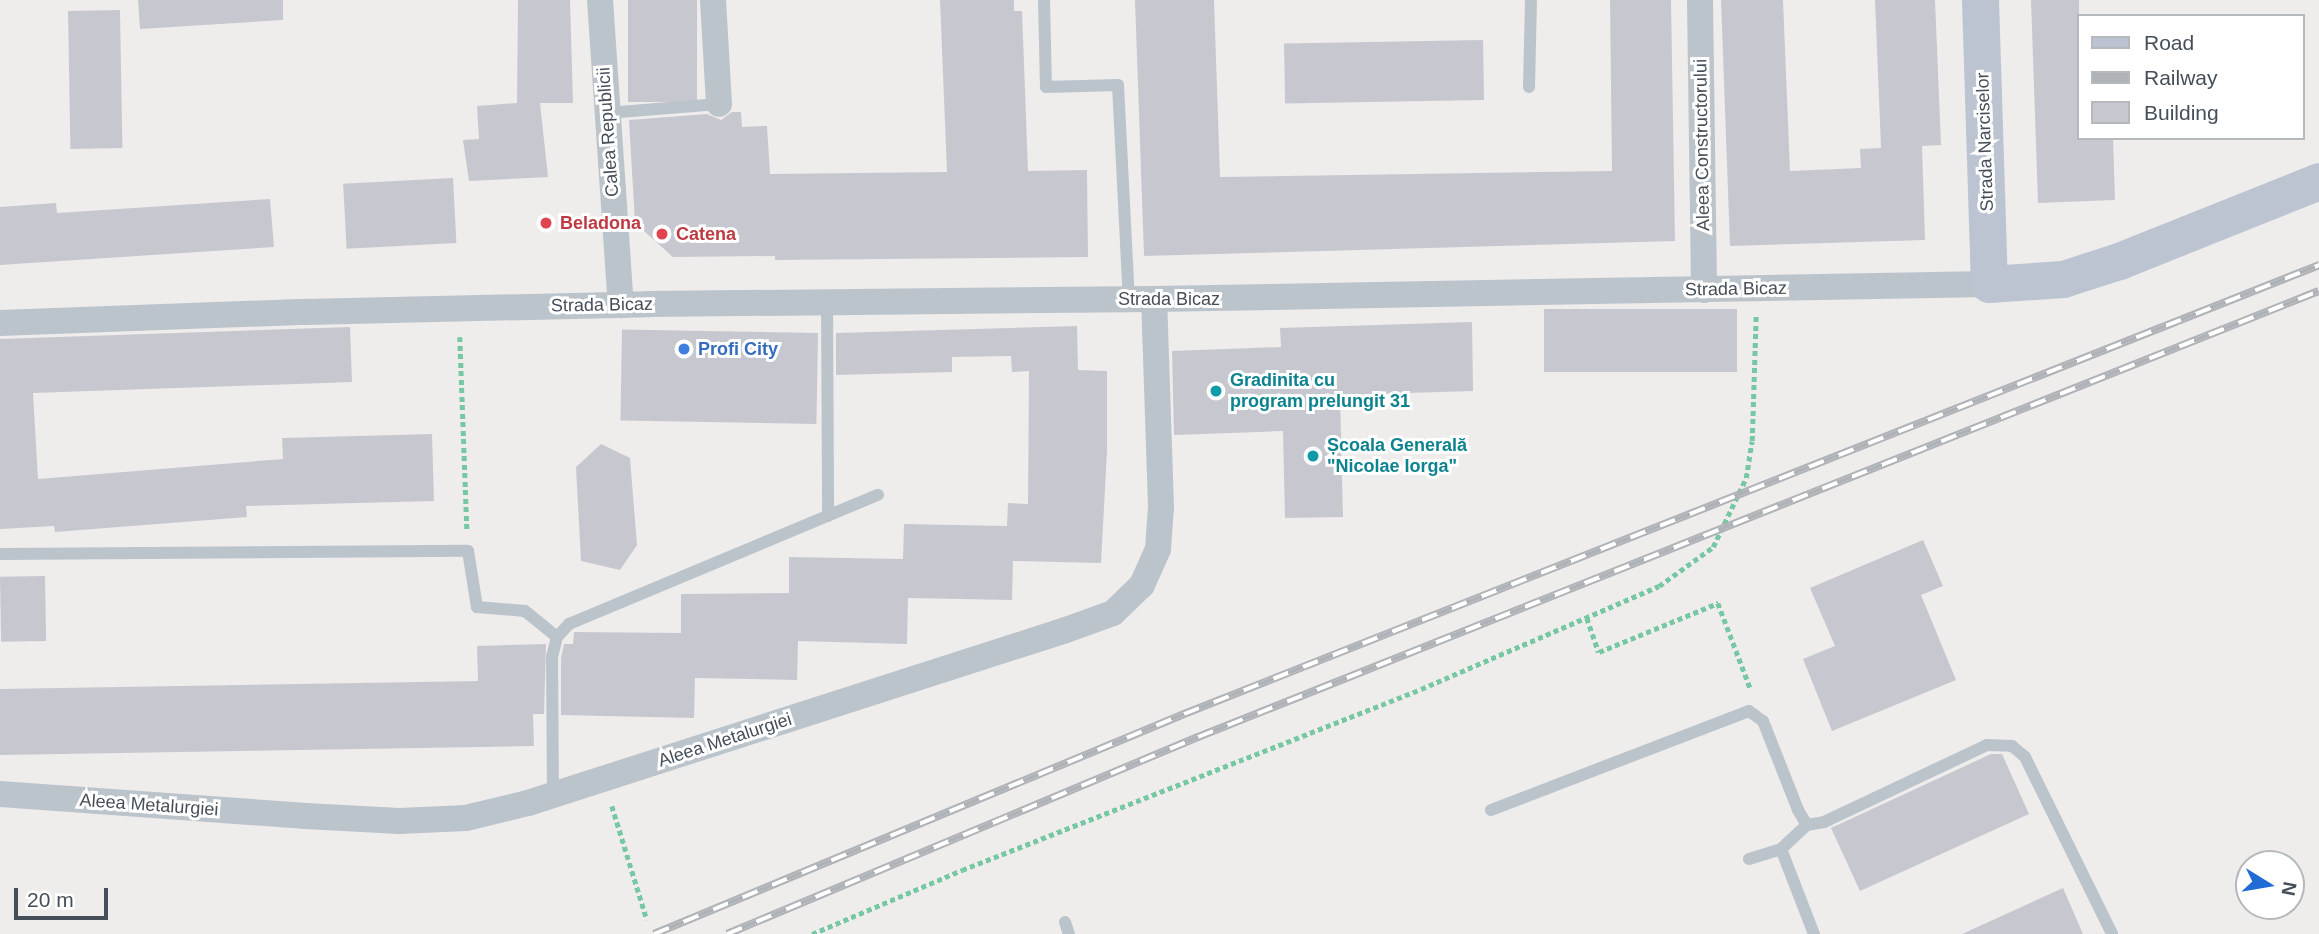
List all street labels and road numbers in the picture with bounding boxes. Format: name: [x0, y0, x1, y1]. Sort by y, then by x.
street label: Aleea Constructorului: [1690, 59, 1714, 231]
street label: Calea Republicii: [593, 66, 623, 198]
street label: Strada Narciselor: [1972, 72, 1998, 212]
street label: Strada Bicaz: [1685, 277, 1787, 301]
street label: Strada Bicaz: [1118, 288, 1220, 310]
street label: Strada Bicaz: [551, 293, 653, 317]
street label: Aleea Metalurgiei: [656, 708, 794, 772]
street label: Aleea Metalurgiei: [79, 789, 219, 821]

